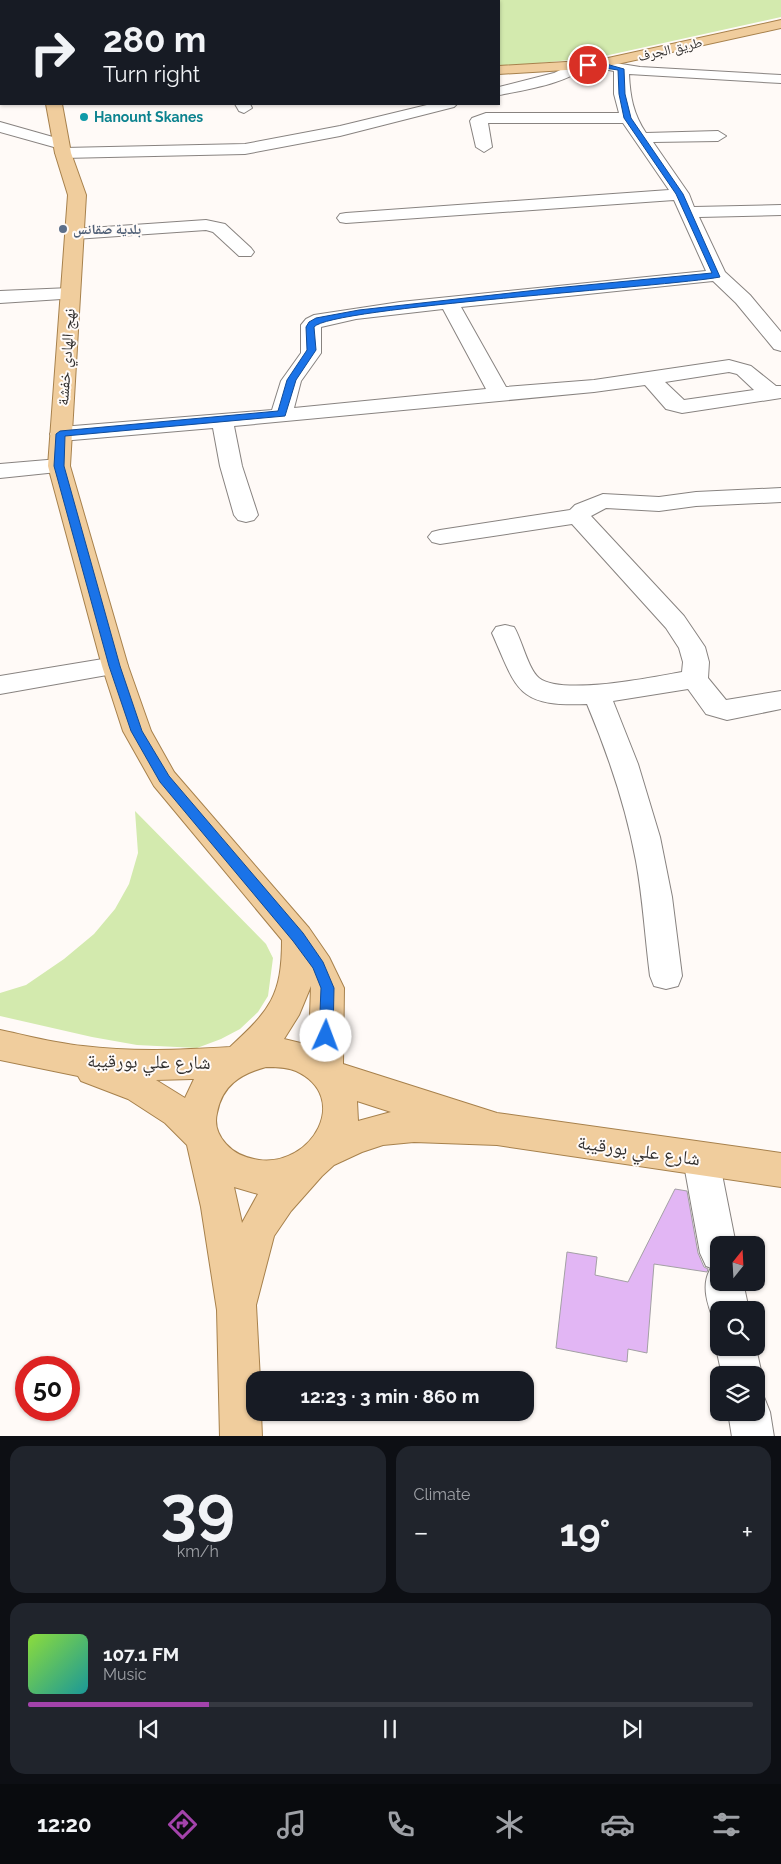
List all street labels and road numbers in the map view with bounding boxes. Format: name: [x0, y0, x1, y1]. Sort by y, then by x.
street label: طريق الجرف: [636, 34, 704, 66]
street label: نهج الهادي خفشة: [53, 308, 82, 406]
street label: شارع علي بورقيبة: [87, 1049, 211, 1078]
street label: شارع علي بورقيبة: [576, 1131, 702, 1174]

